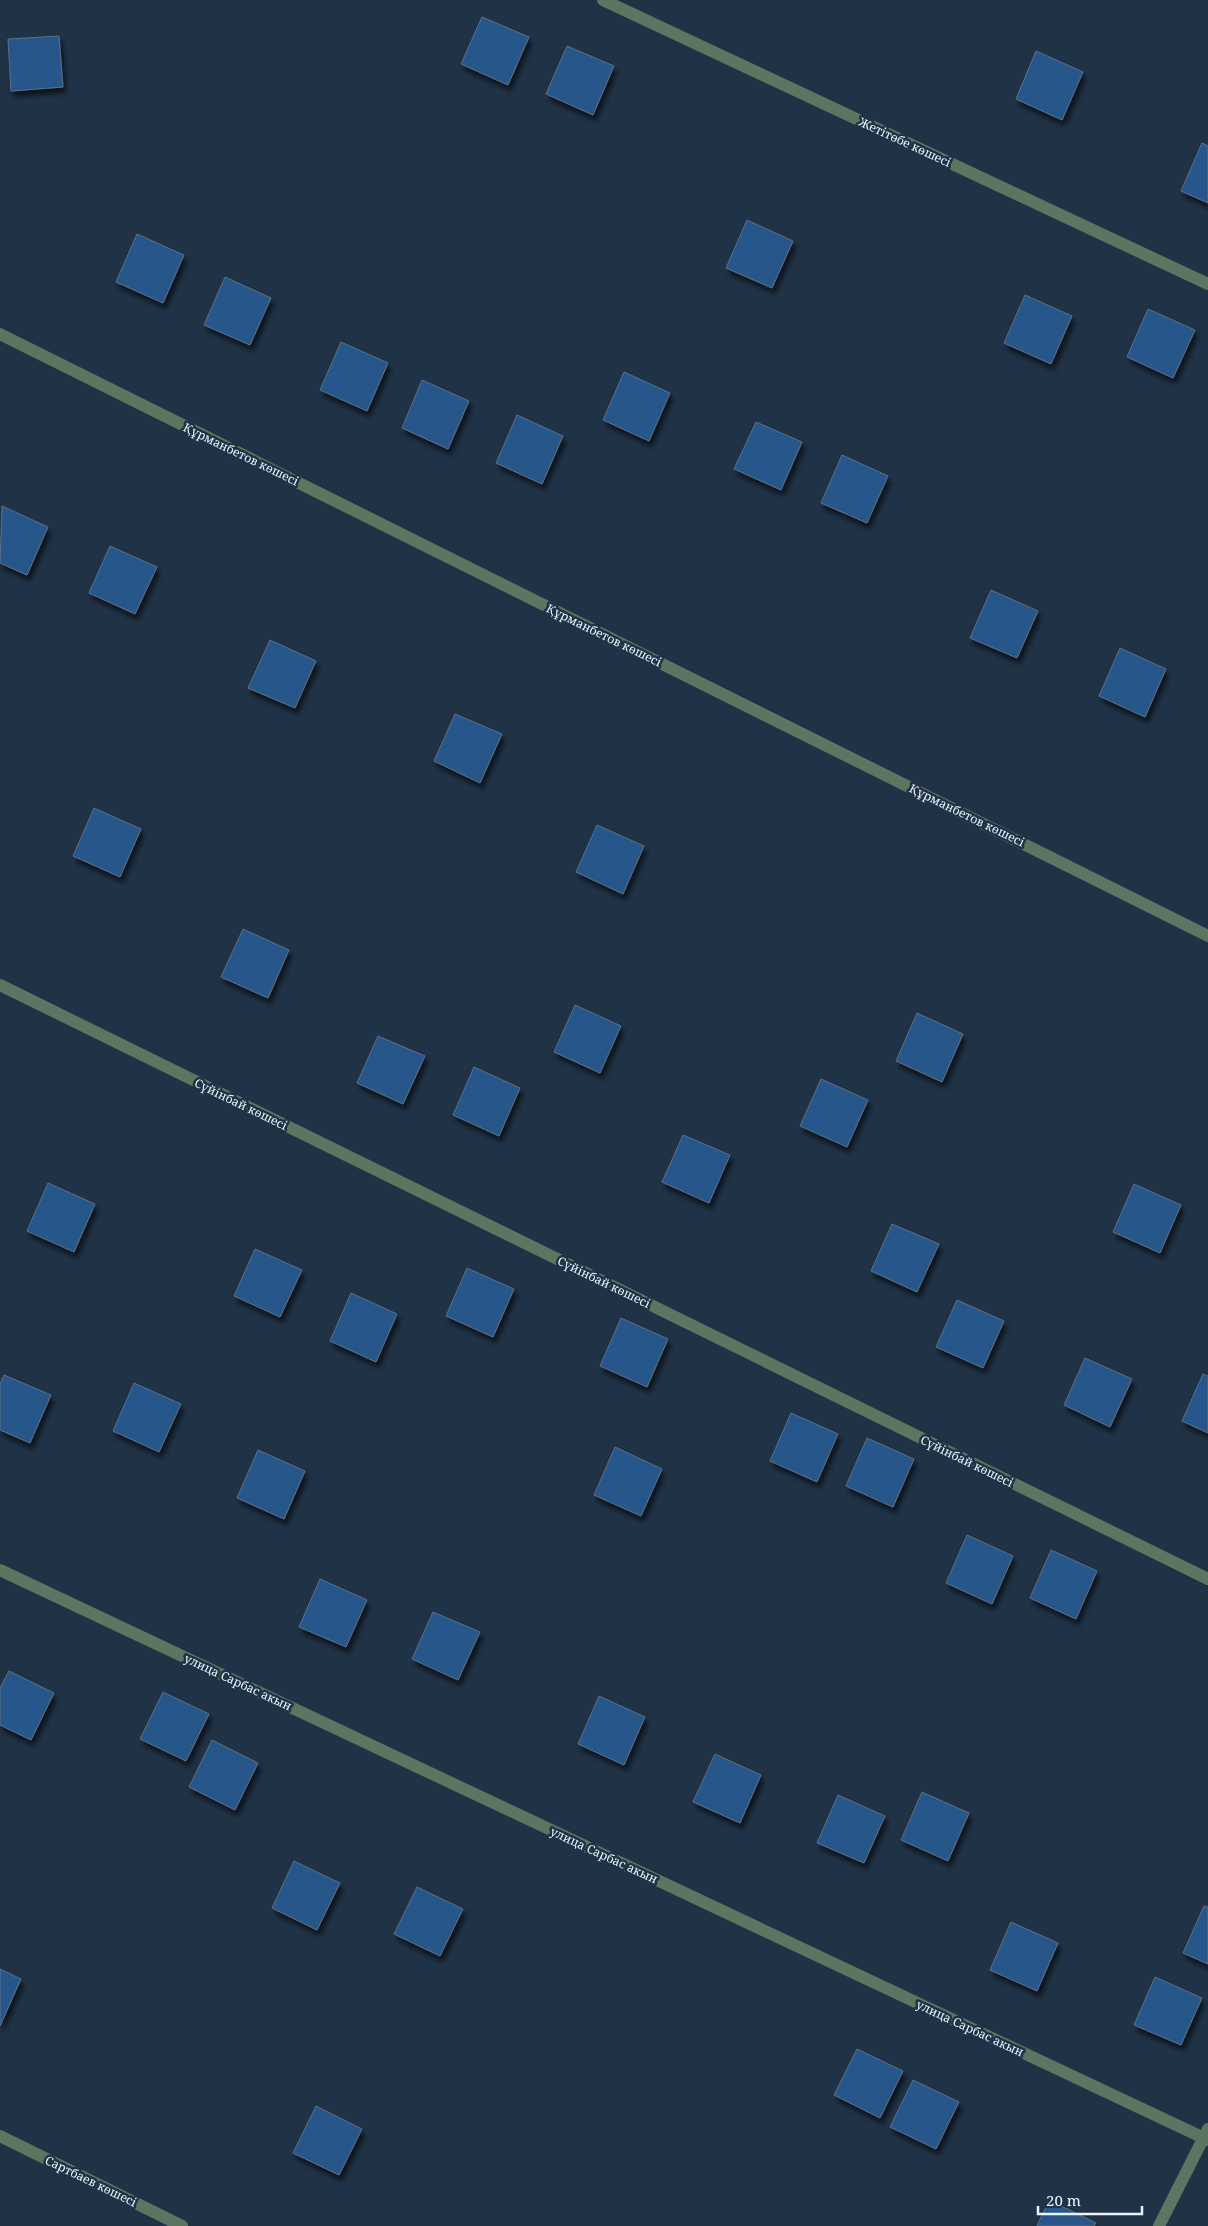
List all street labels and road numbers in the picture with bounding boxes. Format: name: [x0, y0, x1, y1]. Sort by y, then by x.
street label: Жетітөбе көшесі: [855, 113, 954, 171]
street label: Құрманбетов көшесі: [180, 419, 302, 489]
street label: Құрманбетов көшесі: [543, 600, 665, 670]
street label: Құрманбетов көшесі: [906, 780, 1028, 850]
street label: Сүйінбай көшесі: [192, 1074, 290, 1134]
street label: Сүйінбай көшесі: [555, 1252, 653, 1312]
street label: Сүйінбай көшесі: [918, 1431, 1016, 1491]
street label: улица Сарбас акын: [182, 1650, 294, 1714]
street label: улица Сарбас акын: [548, 1823, 660, 1887]
street label: улица Сарбас акын: [914, 1996, 1026, 2060]
street label: Сартбаев көшесі: [42, 2151, 140, 2211]

